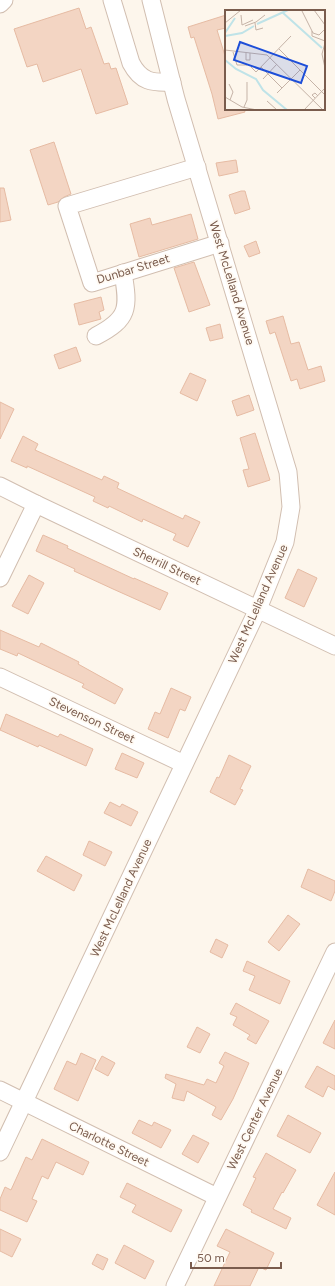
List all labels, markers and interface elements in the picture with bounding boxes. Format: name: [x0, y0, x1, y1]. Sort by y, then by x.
inset map: [225, 10, 325, 110]
street label: West McLelland Avenue: [206, 219, 258, 347]
street label: Dunbar Street: [95, 251, 172, 287]
street label: West McLelland Avenue: [225, 542, 291, 666]
street label: Sherrill Street: [131, 544, 204, 588]
street label: Stevenson Street: [47, 694, 138, 746]
street label: West McLelland Avenue: [87, 836, 155, 959]
street label: West Center Avenue: [224, 1066, 286, 1172]
street label: Charlotte Street: [67, 1119, 152, 1170]
scale bar: [191, 1244, 281, 1270]
text: 50 m: [197, 1251, 225, 1265]

